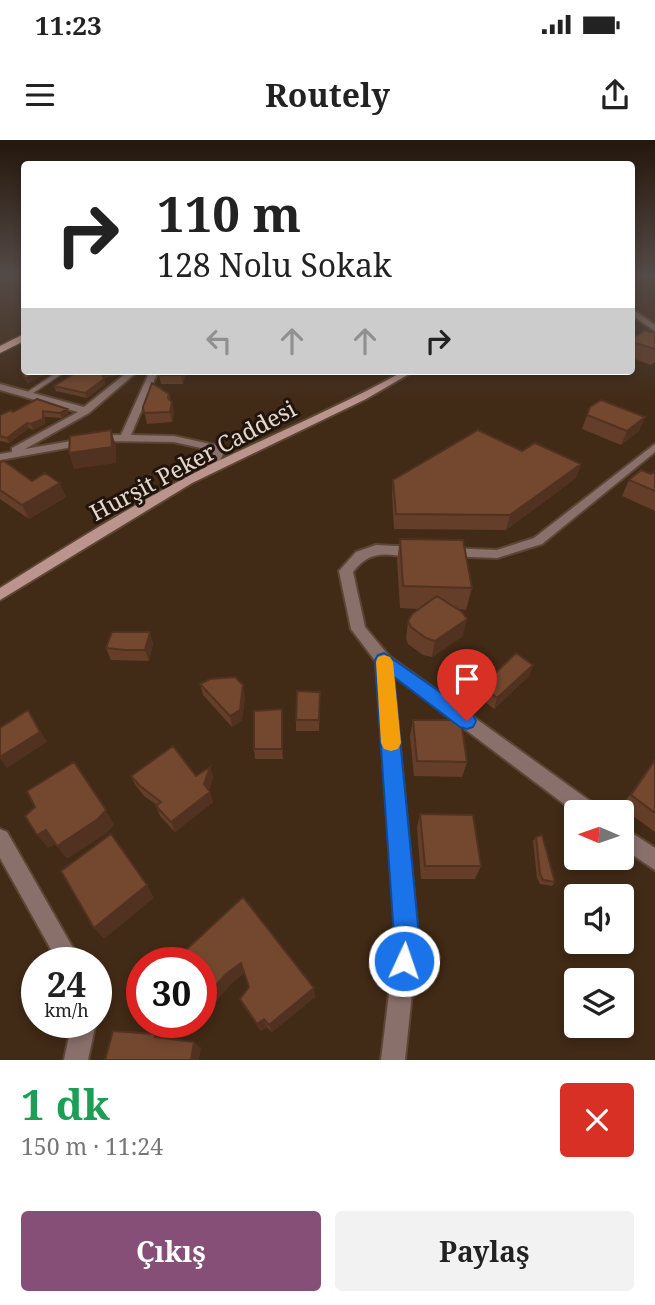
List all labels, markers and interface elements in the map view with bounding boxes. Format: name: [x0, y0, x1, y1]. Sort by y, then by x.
text: 11:23: [35, 7, 102, 43]
text: Routely: [265, 73, 390, 116]
icon: menu: [21, 76, 59, 114]
icon: share: [596, 76, 634, 114]
text: 110 m: [157, 180, 301, 246]
icon: right: [42, 189, 133, 280]
text: 128 Nolu Sokak: [157, 243, 392, 286]
icon: left: [200, 322, 238, 360]
icon: ahead: [273, 322, 311, 360]
icon: ahead: [346, 322, 384, 360]
icon: right: [419, 322, 457, 360]
street label: Hurşit Peker Caddesi: [84, 392, 302, 528]
pin: [437, 649, 497, 721]
icon: arrive: [448, 660, 486, 698]
north arrow: [564, 800, 634, 870]
map controls: [564, 800, 634, 1038]
button: sound: [564, 884, 634, 954]
position arrow: [367, 924, 441, 998]
speed limit sign: 30: [126, 947, 217, 1038]
text: 24: [47, 960, 86, 1007]
button: layers: [564, 968, 634, 1038]
text: km/h: [44, 998, 89, 1022]
text: 1 dk: [21, 1075, 110, 1132]
button: close: [560, 1083, 634, 1157]
text: 150 m · 11:24: [21, 1130, 163, 1162]
button: Çıkış: [21, 1211, 321, 1291]
button: Paylaş: [335, 1211, 634, 1291]

